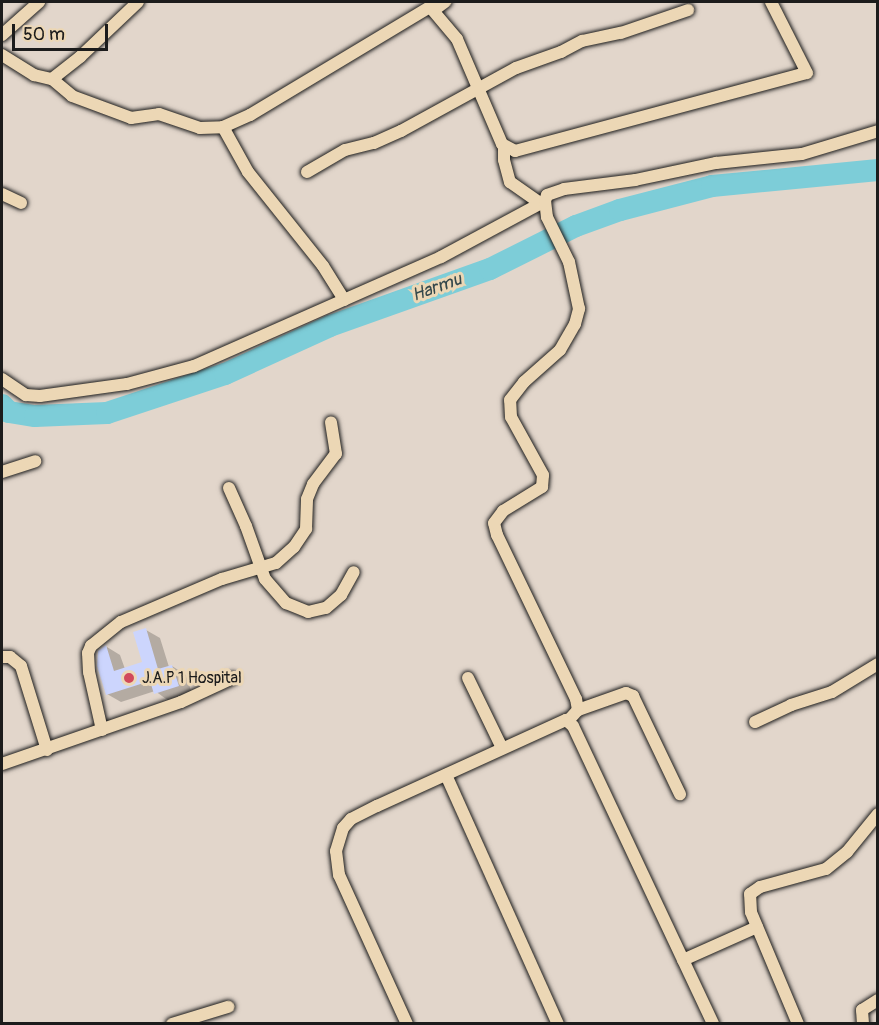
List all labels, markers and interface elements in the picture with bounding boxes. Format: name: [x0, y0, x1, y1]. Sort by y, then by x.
scale bar: [15, 12, 111, 50]
text: 50 m: [23, 23, 65, 46]
water label: Harmu: [409, 269, 465, 307]
place label: J.A.P 1 Hospital: [142, 668, 242, 688]
marker: J.A.P 1 Hospital: [120, 669, 138, 687]

